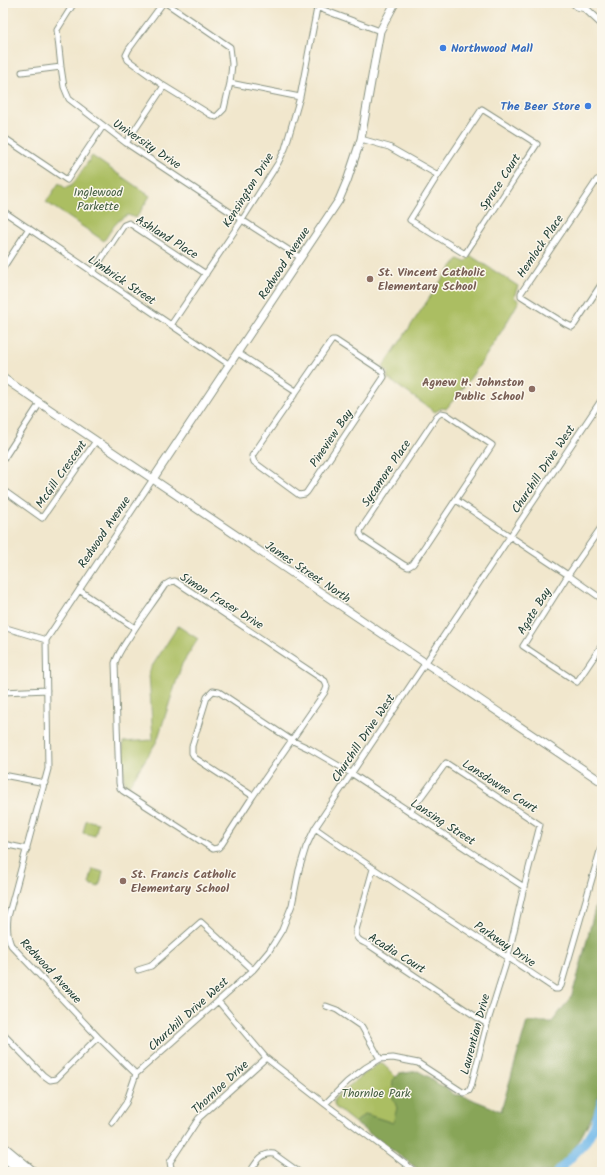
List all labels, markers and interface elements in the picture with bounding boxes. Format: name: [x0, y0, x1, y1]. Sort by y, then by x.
place label: Northwood Mall: [451, 39, 533, 58]
marker: Northwood Mall: [438, 43, 448, 53]
place label: The Beer Store: [500, 97, 580, 116]
marker: The Beer Store: [583, 101, 593, 111]
street label: University Drive: [109, 114, 185, 175]
street label: Kensington Drive: [218, 149, 279, 231]
street label: Spruce Court: [475, 150, 526, 214]
park label: Inglewood Parkette: [73, 183, 124, 216]
street label: Hemlock Place: [512, 210, 569, 282]
street label: Ashland Place: [132, 211, 202, 264]
street label: Redwood Avenue: [254, 223, 315, 303]
street label: Limbrick Street: [84, 251, 160, 310]
place label: St. Vincent Catholic Elementary School: [378, 263, 486, 296]
marker: St. Vincent Catholic Elementary School: [365, 274, 375, 284]
place label: Agnew H. Johnston Public School: [422, 373, 525, 406]
marker: Agnew H. Johnston Public School: [527, 384, 537, 394]
street label: Pineview Bay: [305, 405, 358, 471]
street label: Churchill Drive West: [507, 421, 580, 517]
street label: Sycamore Place: [357, 435, 416, 511]
street label: McGill Crescent: [31, 436, 92, 512]
street label: Redwood Avenue: [73, 492, 136, 572]
street label: James Street North: [261, 537, 354, 608]
street label: Simon Fraser Drive: [176, 568, 268, 635]
street label: Agate Bay: [512, 584, 557, 639]
street label: Churchill Drive West: [327, 690, 400, 786]
street label: Lansdowne Court: [458, 755, 542, 818]
street label: Lansing Street: [407, 794, 479, 851]
place label: St. Francis Catholic Elementary School: [131, 865, 237, 898]
marker: St. Francis Catholic Elementary School: [118, 876, 128, 886]
street label: Parkway Drive: [470, 917, 540, 972]
street label: Acadia Court: [364, 928, 429, 979]
street label: Redwood Avenue: [15, 934, 86, 1009]
street label: Churchill Drive West: [144, 973, 233, 1056]
street label: Laurentian Drive: [456, 991, 496, 1077]
street label: Thornloe Drive: [187, 1055, 254, 1119]
park label: Thornloe Park: [342, 1084, 411, 1103]

